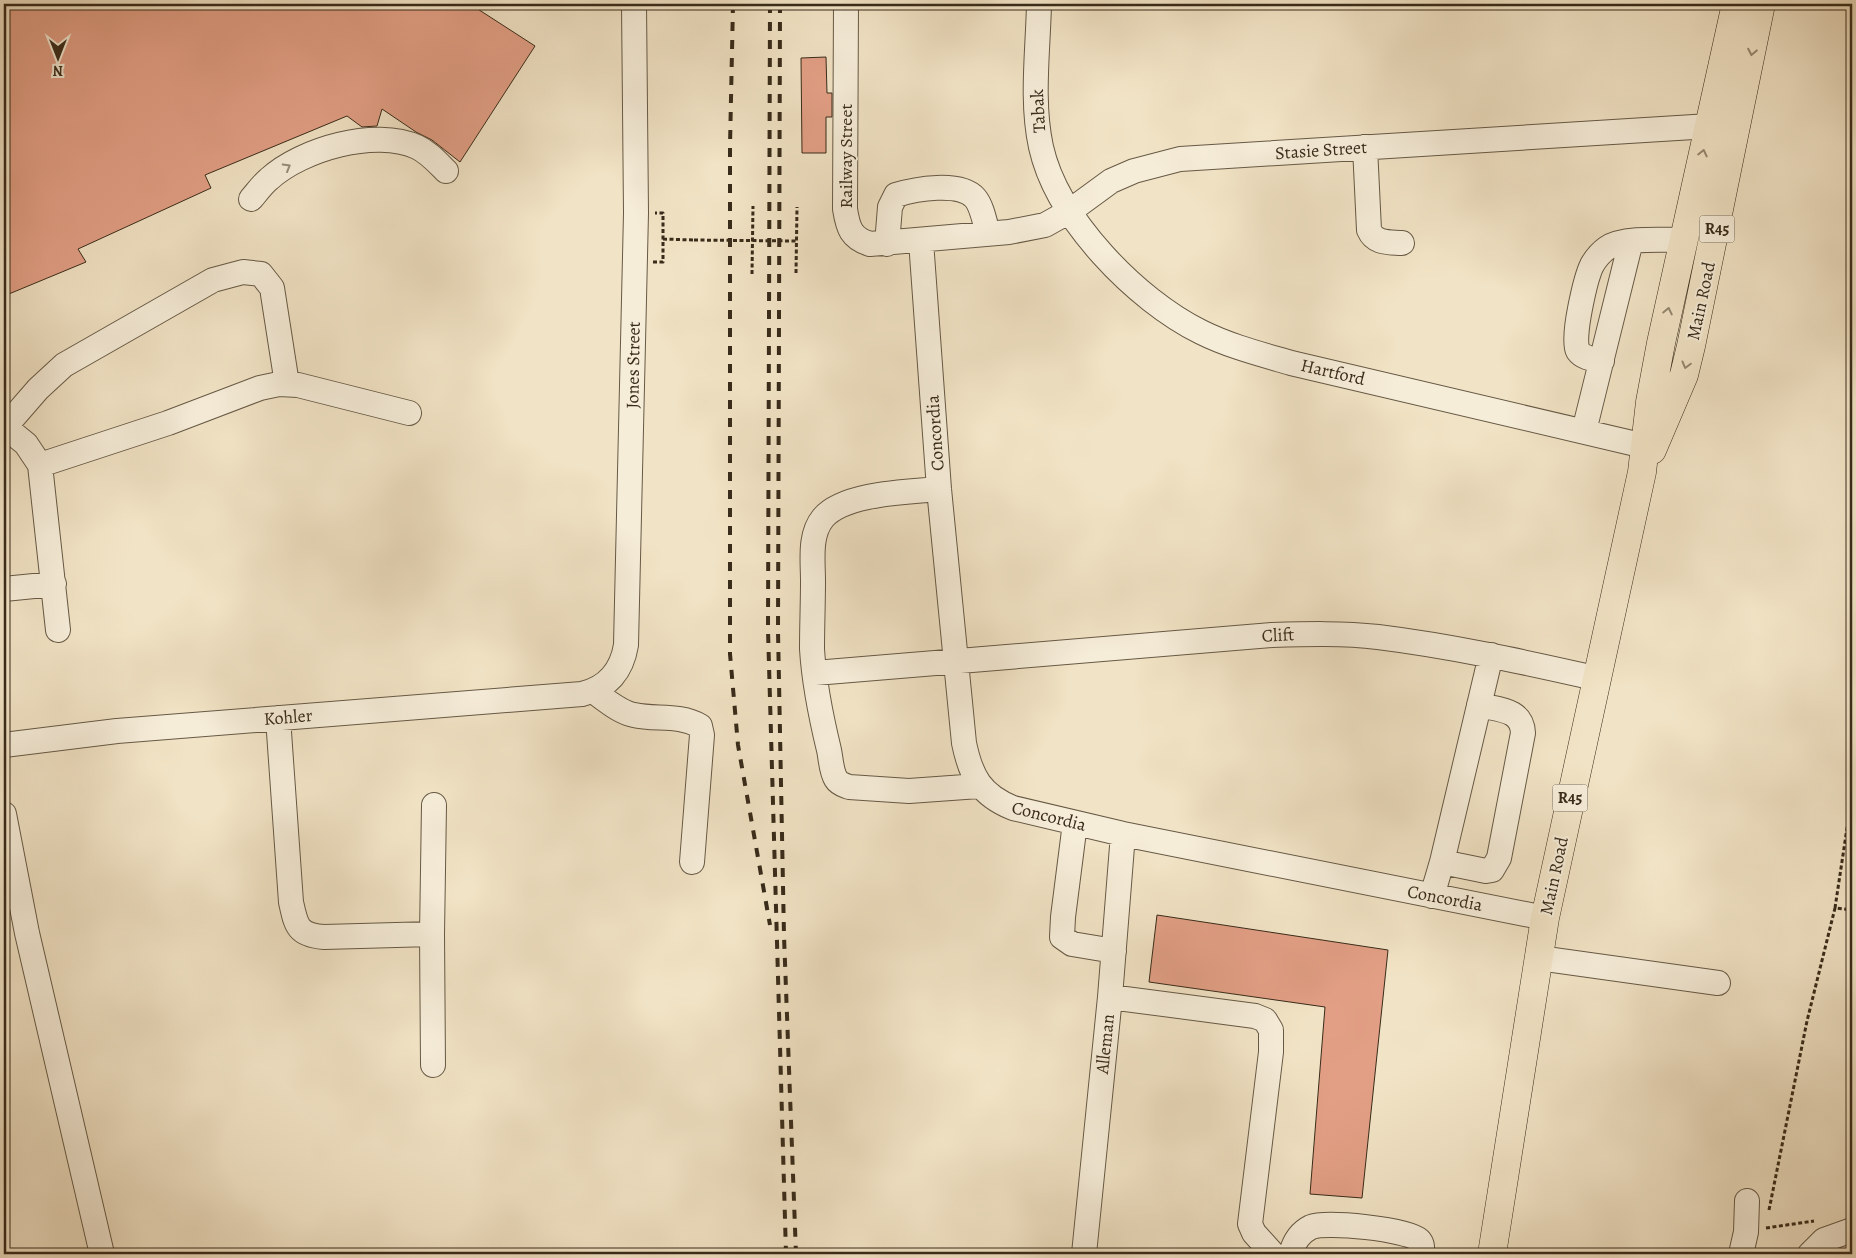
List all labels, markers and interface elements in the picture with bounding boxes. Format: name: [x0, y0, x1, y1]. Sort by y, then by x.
north arrow: [32, 32, 82, 82]
one-way arrow: [1747, 47, 1757, 56]
text: N: [53, 61, 63, 80]
street label: Tabak: [1025, 88, 1051, 133]
street label: Railway Street: [834, 104, 858, 208]
street label: Stasie Street: [1274, 135, 1368, 165]
one-way arrow: [1697, 148, 1708, 157]
one-way arrow: [282, 163, 291, 173]
road number: R45: [1700, 215, 1734, 242]
street label: Main Road: [1681, 259, 1721, 342]
one-way arrow: [1662, 307, 1672, 316]
street label: Jones Street: [620, 321, 646, 409]
street label: Hartford: [1298, 353, 1368, 391]
one-way arrow: [1682, 360, 1692, 368]
street label: Concordia: [920, 394, 950, 472]
street label: Clift: [1261, 622, 1295, 648]
street label: Kohler: [263, 703, 313, 731]
road number: R45: [1552, 784, 1588, 811]
street label: Concordia: [1009, 795, 1089, 837]
street label: Main Road: [1534, 834, 1574, 917]
street label: Concordia: [1405, 879, 1485, 917]
street label: Alleman: [1090, 1013, 1120, 1076]

